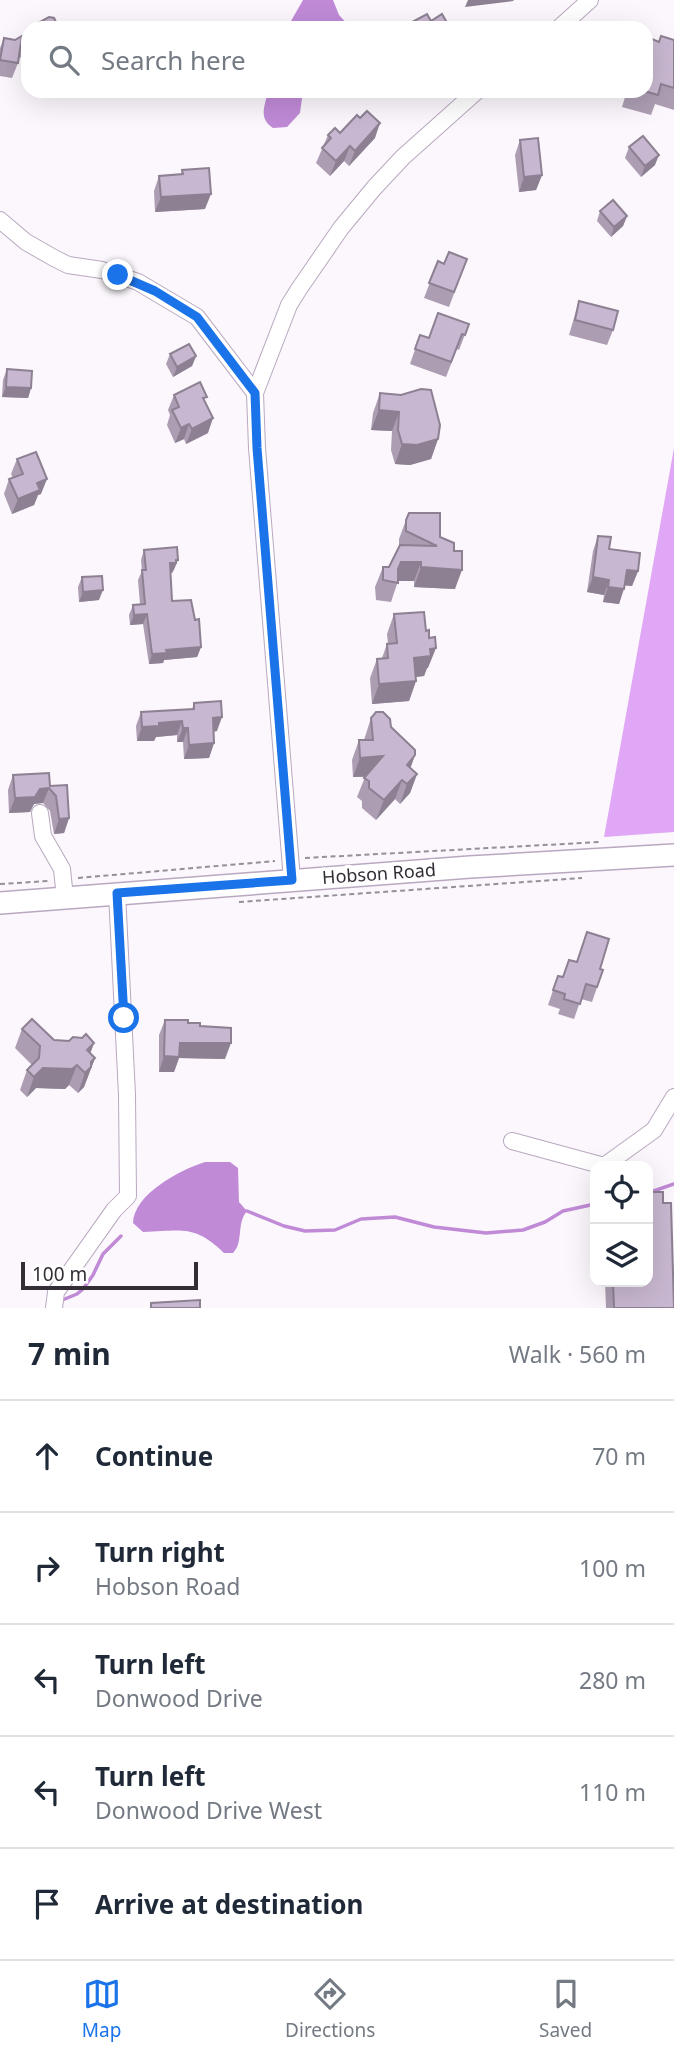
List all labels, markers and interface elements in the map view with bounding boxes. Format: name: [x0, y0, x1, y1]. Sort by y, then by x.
search box: [21, 21, 653, 98]
icon: search: [45, 41, 83, 79]
text: Search here: [101, 42, 246, 78]
route end: [102, 259, 133, 290]
street label: Hobson Road: [321, 857, 437, 889]
route start: [108, 1002, 139, 1033]
map controls: [590, 1161, 653, 1287]
button: locate: [590, 1161, 653, 1224]
button: layers: [590, 1224, 653, 1287]
scale bar: [21, 1259, 198, 1291]
text: 100 m: [32, 1261, 87, 1287]
text: 7 min: [28, 1333, 111, 1374]
text: Walk · 560 m: [509, 1338, 646, 1370]
icon: ahead: [28, 1437, 66, 1475]
text: Continue: [95, 1438, 213, 1474]
text: 70 m: [592, 1440, 646, 1472]
text: Turn right: [95, 1534, 225, 1570]
icon: right: [28, 1549, 66, 1587]
text: 100 m: [579, 1552, 646, 1584]
text: Hobson Road: [95, 1570, 241, 1602]
text: Turn left: [95, 1646, 206, 1682]
icon: left: [28, 1661, 66, 1699]
text: 280 m: [579, 1664, 646, 1696]
text: Donwood Drive: [95, 1682, 263, 1714]
text: Turn left: [95, 1758, 206, 1794]
icon: left: [28, 1773, 66, 1811]
text: 110 m: [579, 1776, 646, 1808]
text: Donwood Drive West: [95, 1794, 322, 1826]
icon: arrive: [28, 1885, 66, 1923]
text: Arrive at destination: [95, 1886, 364, 1922]
tab: Map: [82, 1975, 121, 2043]
tab: Directions: [285, 1975, 375, 2043]
tab: Saved: [539, 1975, 592, 2043]

